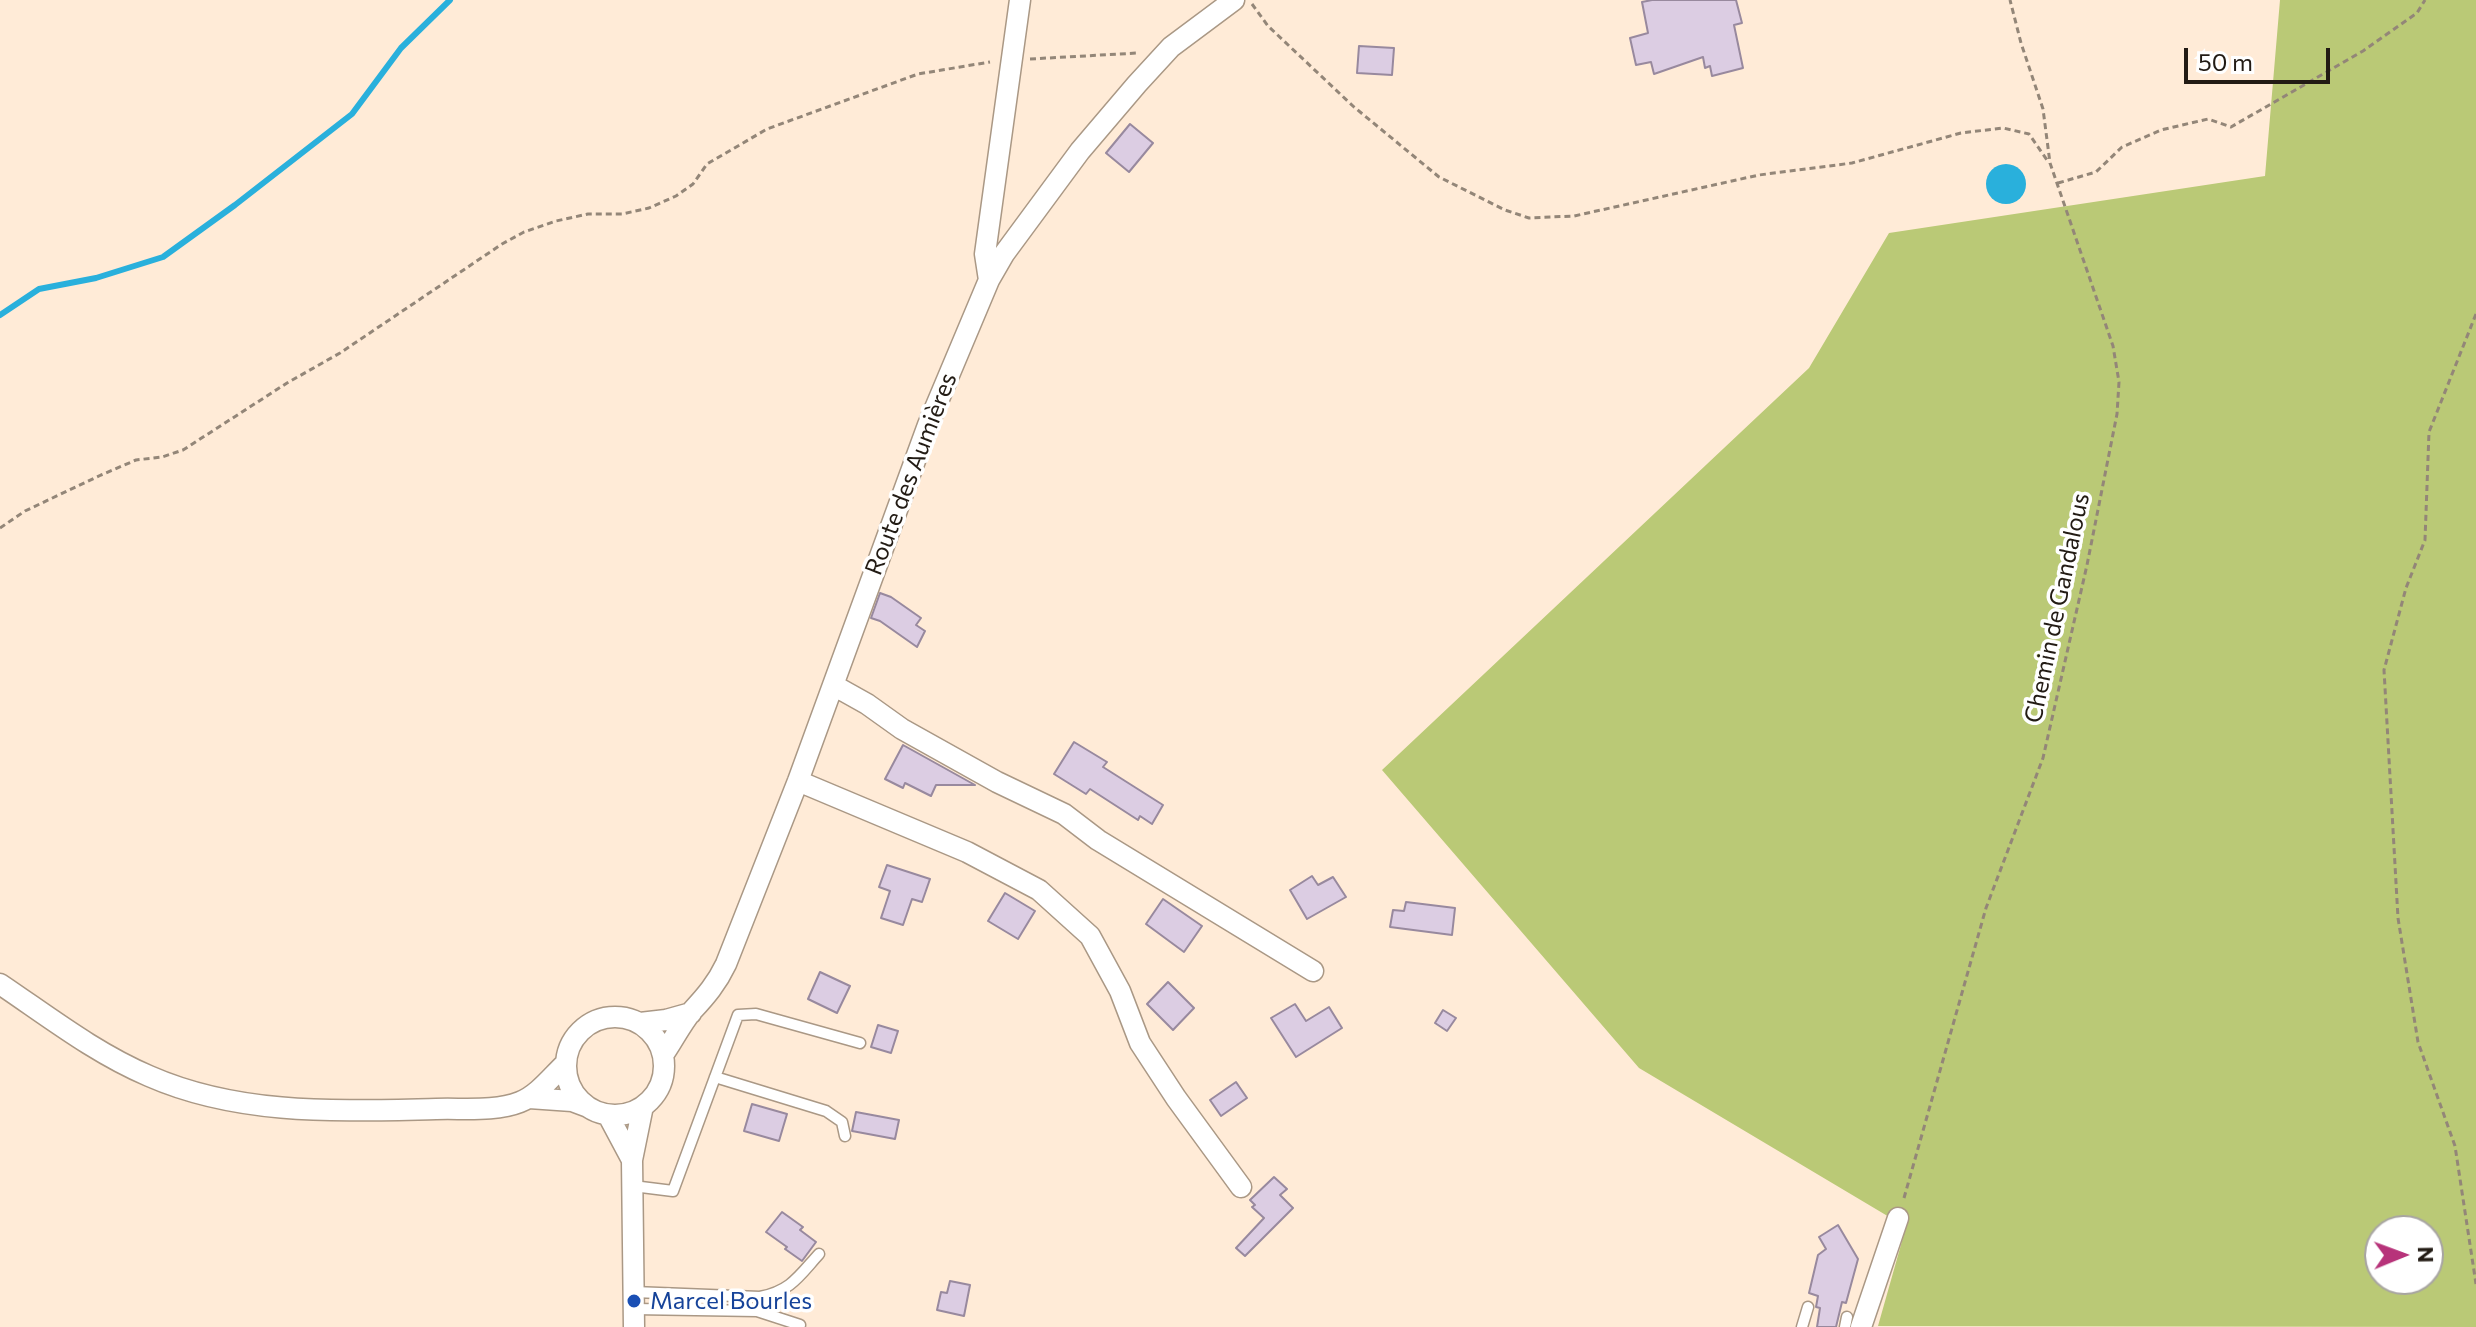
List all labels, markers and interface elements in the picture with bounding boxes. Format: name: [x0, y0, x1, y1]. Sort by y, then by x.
scale bar: [2188, 32, 2334, 82]
text: 50 m: [2198, 47, 2253, 76]
street label: Route des Aumières: [859, 369, 963, 579]
street label: Chemin de Gandalous: [2019, 490, 2095, 726]
north arrow: [2364, 1215, 2444, 1295]
text: N: [2413, 1246, 2440, 1263]
place label: Marcel Bourles: [650, 1287, 812, 1315]
marker: Marcel Bourles: [625, 1292, 643, 1310]

